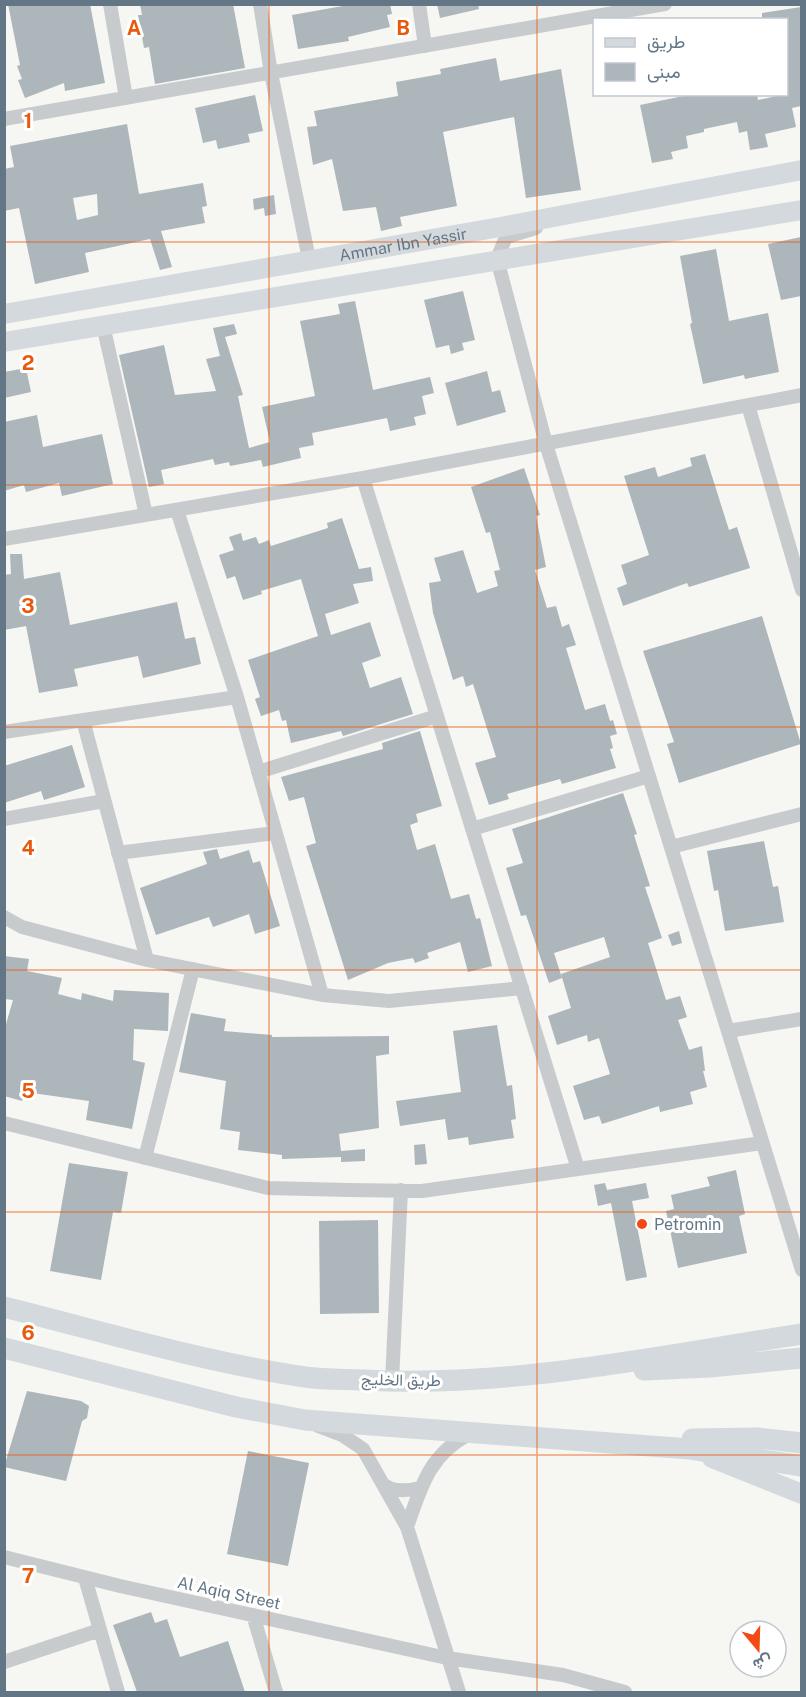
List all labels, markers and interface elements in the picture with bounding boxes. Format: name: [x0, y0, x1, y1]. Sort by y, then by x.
text: A: [127, 16, 141, 40]
text: B: [396, 16, 410, 40]
legend: [593, 18, 788, 96]
text: طريق: [647, 31, 685, 53]
text: مبنى: [647, 61, 681, 83]
text: 1: [24, 109, 32, 133]
street label: Ammar Ibn Yassir: [338, 224, 468, 265]
text: 2: [22, 351, 34, 375]
text: 3: [21, 594, 35, 618]
text: 4: [21, 836, 35, 860]
text: 5: [21, 1079, 35, 1103]
place label: Petromin: [654, 1215, 721, 1234]
marker: Petromin: [635, 1217, 649, 1231]
text: 6: [21, 1321, 35, 1345]
street label: طريق الخليج: [361, 1370, 441, 1392]
text: 7: [22, 1564, 34, 1588]
street label: Al Aqiq Street: [176, 1573, 282, 1613]
north arrow: [728, 1619, 788, 1679]
text: ش: [751, 1651, 775, 1675]

